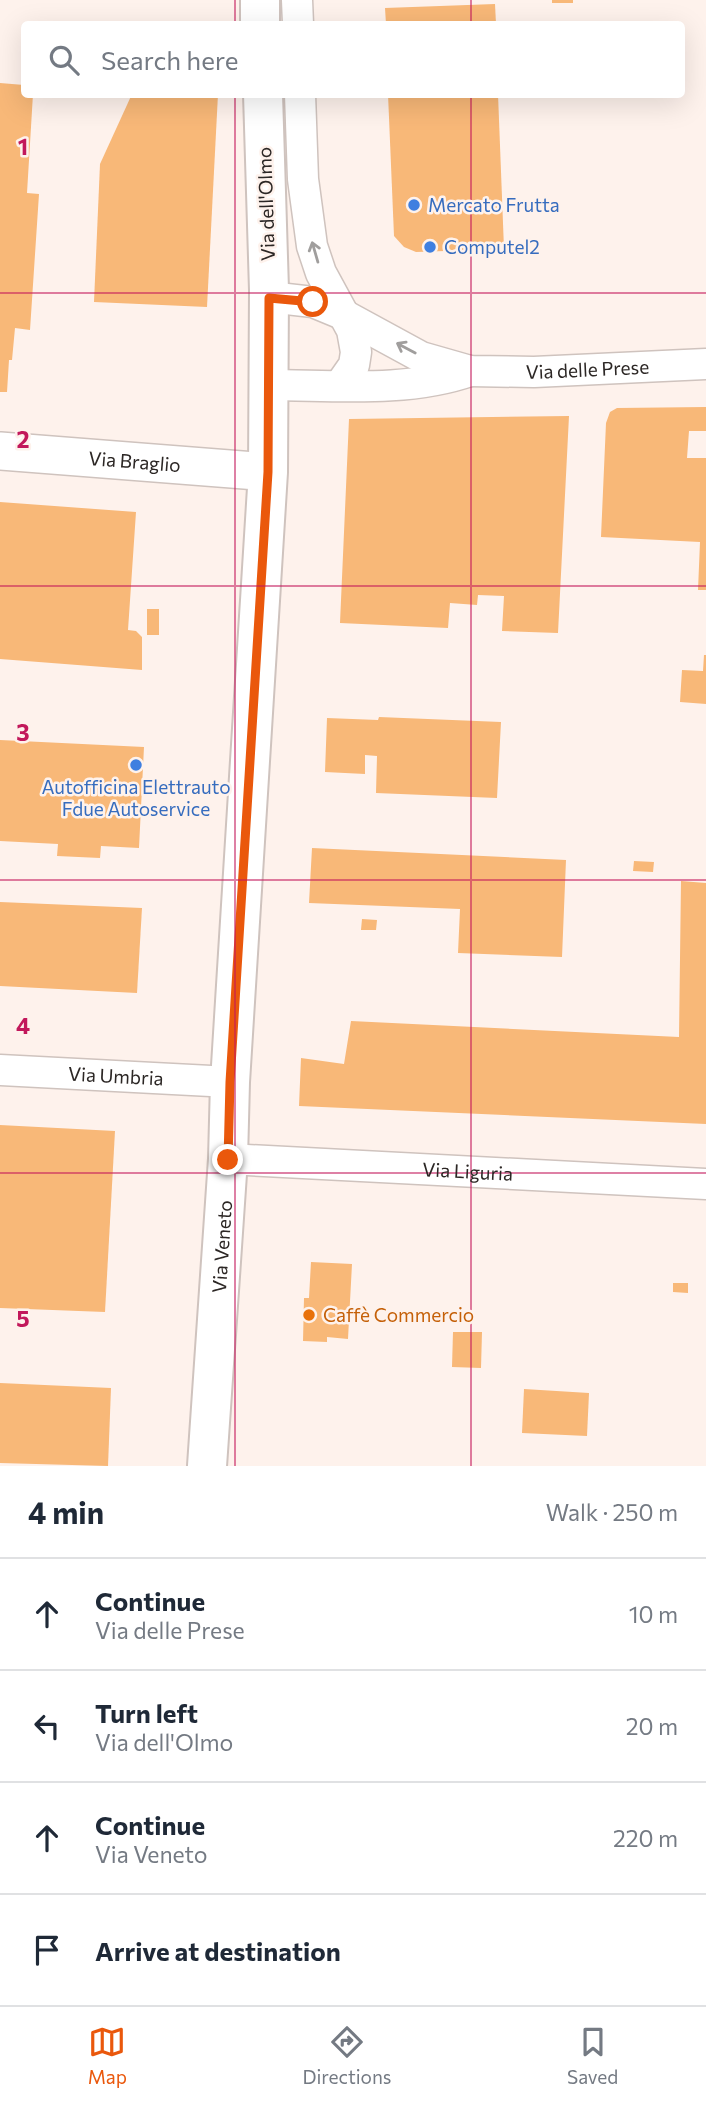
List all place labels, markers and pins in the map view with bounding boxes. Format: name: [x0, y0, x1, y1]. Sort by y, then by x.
place label: Mercato Frutta: [428, 193, 560, 216]
marker: Mercato Frutta: [406, 197, 422, 213]
place label: Computel2: [444, 235, 540, 258]
marker: Computel2: [422, 239, 438, 255]
marker: Autofficina Elettrauto Fdue Autoservice: [128, 757, 144, 773]
place label: Autofficina Elettrauto Fdue Autoservice: [41, 775, 231, 820]
place label: Caffè Commercio: [323, 1303, 474, 1326]
marker: Caffè Commercio: [301, 1307, 317, 1323]

